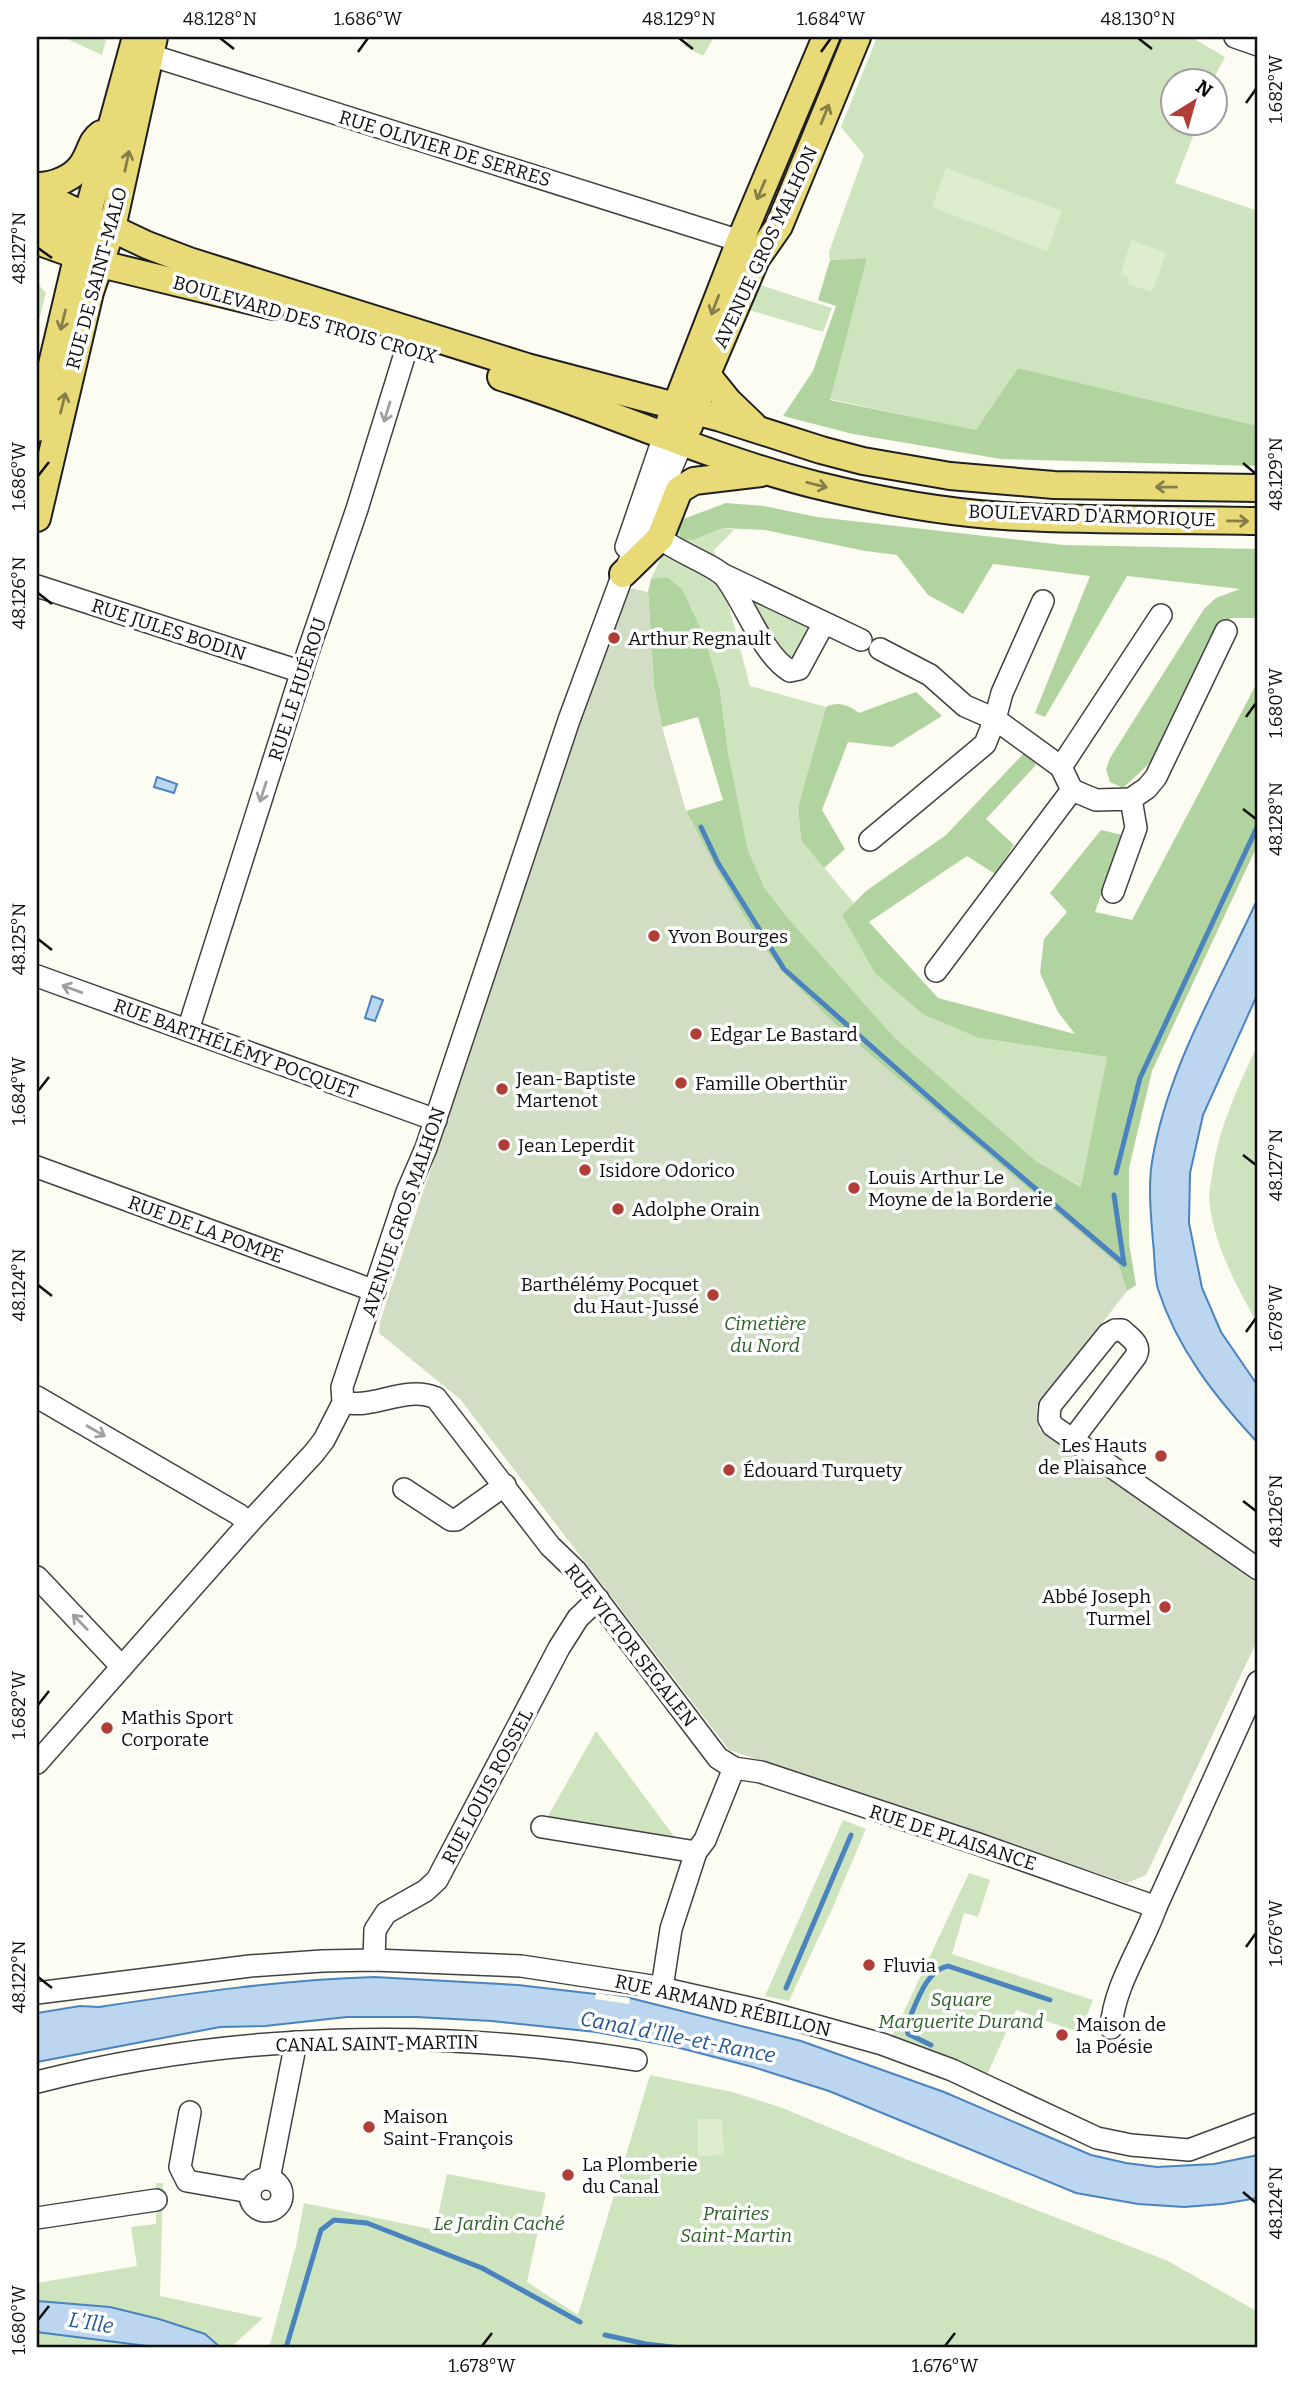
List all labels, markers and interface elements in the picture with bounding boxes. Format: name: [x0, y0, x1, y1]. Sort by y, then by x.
text: 48.128°N: [183, 8, 257, 30]
text: 1.686°W: [334, 8, 403, 30]
text: 48.129°N: [642, 8, 716, 30]
text: 1.684°W: [797, 8, 866, 30]
text: 48.130°N: [1101, 8, 1175, 30]
text: 1.682°W: [1265, 54, 1287, 123]
north arrow: [1158, 66, 1228, 136]
text: N: [1191, 75, 1217, 103]
one-way arrow: [820, 104, 833, 125]
street label: RUE OLIVIER DE SERRES: [336, 105, 554, 192]
street label: AVENUE GROS MALHON: [708, 143, 822, 352]
one-way arrow: [120, 150, 134, 173]
one-way arrow: [754, 179, 767, 200]
street label: RUE DE SAINT-MALO: [61, 184, 132, 372]
text: 48.127°N: [8, 212, 30, 284]
street label: BOULEVARD DES TROIS CROIX: [170, 271, 439, 368]
one-way arrow: [708, 293, 720, 315]
one-way arrow: [56, 308, 69, 331]
one-way arrow: [57, 392, 70, 415]
one-way arrow: [379, 401, 392, 423]
text: 48.129°N: [1265, 437, 1287, 511]
text: 1.686°W: [8, 441, 30, 510]
one-way arrow: [805, 479, 828, 492]
one-way arrow: [1154, 480, 1177, 494]
street label: BOULEVARD D'ARMORIQUE: [968, 500, 1216, 531]
one-way arrow: [1226, 514, 1249, 527]
text: 48.126°N: [8, 556, 30, 630]
street label: RUE JULES BODIN: [89, 594, 249, 665]
street label: RUE LE HUÉROU: [263, 615, 331, 764]
place label: Arthur Regnault: [628, 627, 771, 650]
marker: Arthur Regnault: [606, 630, 622, 646]
text: 1.680°W: [1265, 668, 1287, 738]
one-way arrow: [256, 780, 269, 802]
text: 48.128°N: [1265, 782, 1287, 856]
text: 48.125°N: [8, 903, 30, 975]
place label: Yvon Bourges: [668, 925, 788, 948]
marker: Yvon Bourges: [646, 928, 662, 944]
one-way arrow: [61, 982, 83, 994]
street label: RUE BARTHÉLÉMY POCQUET: [111, 994, 361, 1103]
place label: Edgar Le Bastard: [710, 1023, 858, 1046]
marker: Edgar Le Bastard: [688, 1026, 704, 1042]
text: 1.684°W: [8, 1056, 30, 1125]
place label: Jean-Baptiste Martenot: [515, 1067, 636, 1112]
place label: Famille Oberthür: [695, 1072, 848, 1095]
marker: Famille Oberthür: [673, 1075, 689, 1091]
marker: Jean-Baptiste Martenot: [494, 1081, 510, 1097]
street label: AVENUE GROS MALHON: [357, 1104, 450, 1320]
text: 48.127°N: [1265, 1129, 1287, 1201]
place label: Jean Leperdit: [517, 1134, 635, 1157]
marker: Jean Leperdit: [496, 1137, 512, 1153]
place label: Isidore Odorico: [599, 1159, 735, 1182]
marker: Isidore Odorico: [577, 1162, 593, 1178]
place label: Louis Arthur Le Moyne de la Borderie: [868, 1166, 1053, 1211]
marker: Louis Arthur Le Moyne de la Borderie: [846, 1180, 862, 1196]
street label: RUE DE LA POMPE: [125, 1191, 287, 1268]
place label: Adolphe Orain: [632, 1198, 760, 1221]
marker: Adolphe Orain: [610, 1201, 626, 1217]
text: 48.124°N: [8, 1249, 30, 1321]
place label: Barthélémy Pocquet du Haut-Jussé: [521, 1273, 699, 1318]
text: 1.678°W: [1265, 1284, 1287, 1352]
marker: Barthélémy Pocquet du Haut-Jussé: [705, 1287, 721, 1303]
park label: Cimetière du Nord: [724, 1312, 806, 1357]
one-way arrow: [85, 1424, 105, 1438]
place label: Les Hauts de Plaisance: [1038, 1434, 1147, 1479]
marker: Les Hauts de Plaisance: [1153, 1448, 1169, 1464]
place label: Édouard Turquety: [743, 1459, 903, 1482]
marker: Édouard Turquety: [721, 1462, 737, 1478]
text: 48.126°N: [1265, 1474, 1287, 1548]
street label: RUE VICTOR SEGALEN: [560, 1559, 701, 1731]
place label: Abbé Joseph Turmel: [1042, 1585, 1151, 1630]
marker: Abbé Joseph Turmel: [1157, 1599, 1173, 1615]
one-way arrow: [71, 1614, 88, 1631]
text: 1.682°W: [8, 1670, 30, 1739]
street label: RUE LOUIS ROSSEL: [437, 1705, 538, 1868]
place label: Mathis Sport Corporate: [121, 1706, 234, 1751]
marker: Mathis Sport Corporate: [99, 1720, 115, 1736]
street label: RUE DE PLAISANCE: [866, 1800, 1039, 1875]
text: 1.676°W: [1265, 1899, 1287, 1966]
text: 48.122°N: [8, 1941, 30, 2013]
place label: Fluvia: [883, 1954, 937, 1977]
marker: Fluvia: [861, 1957, 877, 1973]
street label: RUE ARMAND RÉBILLON: [613, 1969, 833, 2042]
park label: Square Marguerite Durand: [878, 1988, 1044, 2033]
water label: Canal d'Ille-et-Rance: [578, 2005, 778, 2069]
place label: Maison de la Poésie: [1076, 2013, 1166, 2058]
marker: Maison de la Poésie: [1054, 2027, 1070, 2043]
street label: CANAL SAINT-MARTIN: [275, 2030, 479, 2057]
place label: Maison Saint-François: [383, 2105, 513, 2150]
marker: Maison Saint-François: [361, 2119, 377, 2135]
place label: La Plomberie du Canal: [582, 2153, 698, 2198]
marker: La Plomberie du Canal: [560, 2167, 576, 2183]
text: 48.124°N: [1265, 2167, 1287, 2239]
park label: Prairies Saint-Martin: [680, 2202, 792, 2247]
park label: Le Jardin Caché: [433, 2212, 565, 2235]
text: 1.680°W: [8, 2285, 30, 2355]
water label: L'Ille: [67, 2307, 116, 2339]
text: 1.678°W: [448, 2355, 516, 2377]
text: 1.676°W: [912, 2355, 979, 2377]

